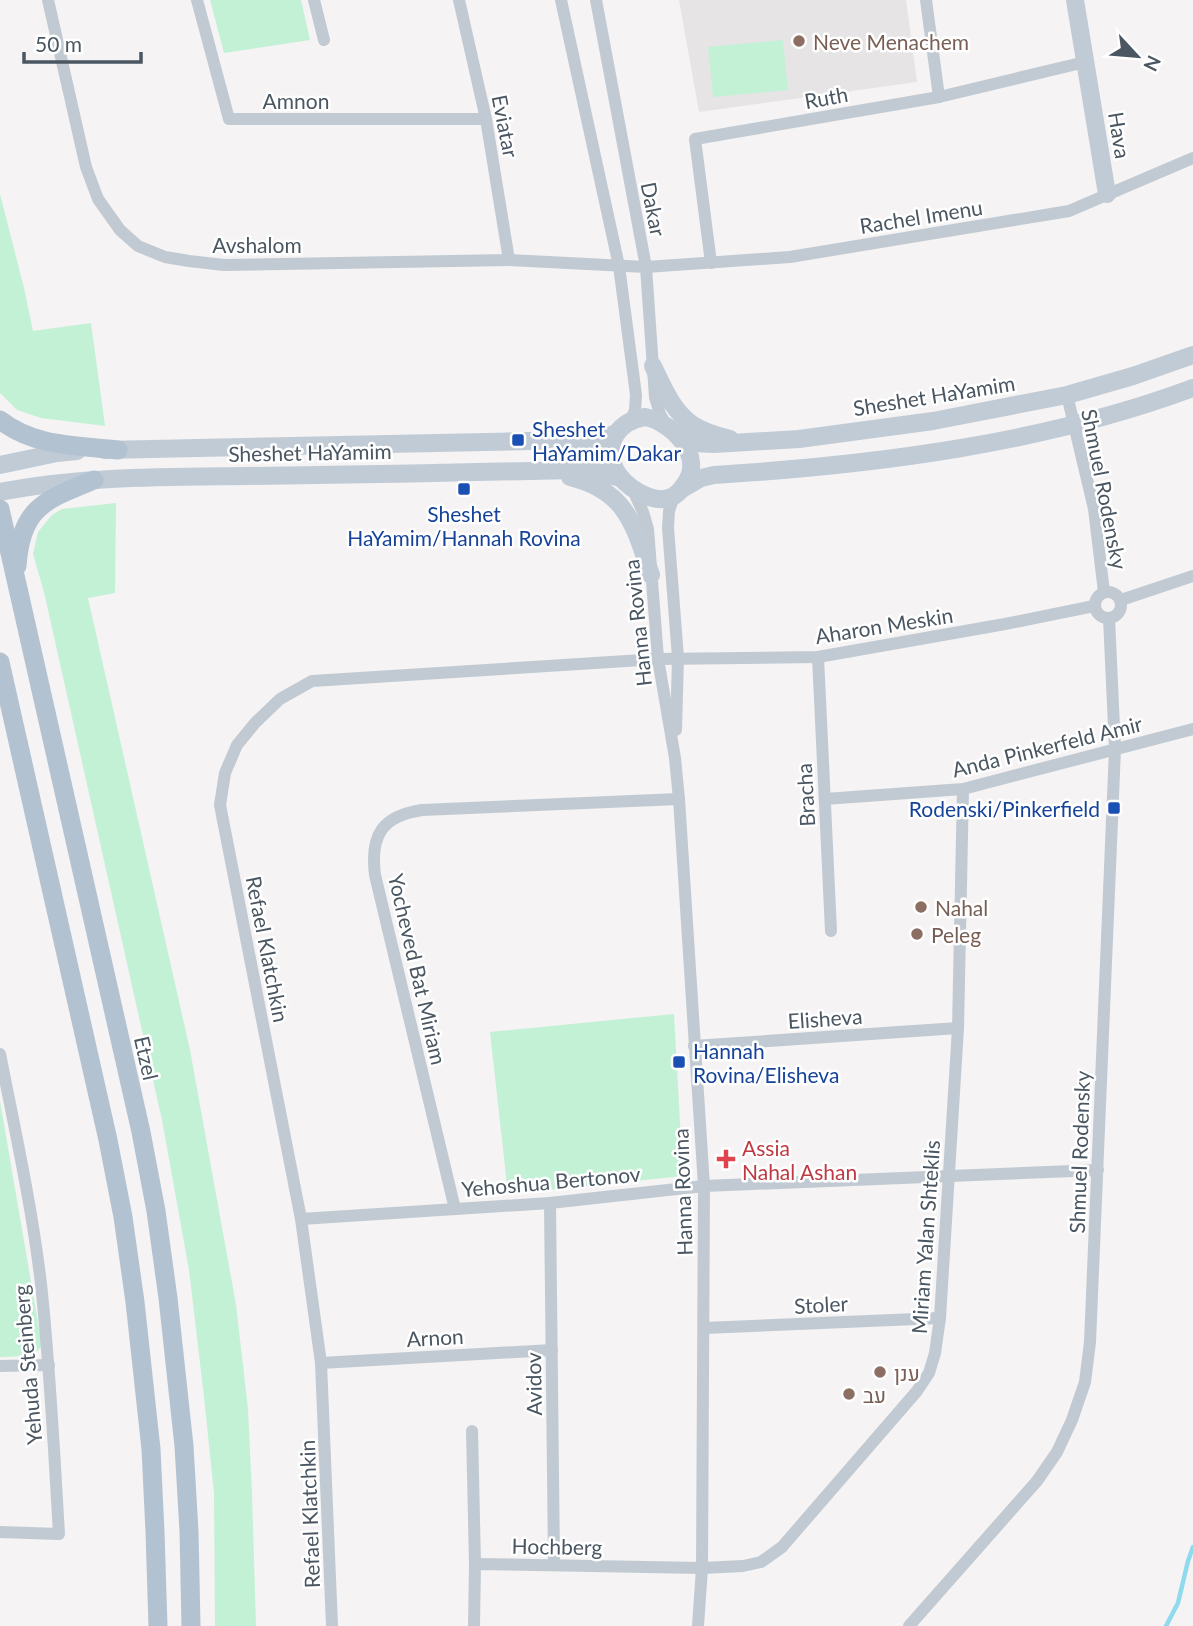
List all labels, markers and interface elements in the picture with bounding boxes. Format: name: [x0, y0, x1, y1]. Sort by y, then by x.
scale bar: [24, 21, 142, 65]
north arrow: [1102, 21, 1172, 91]
place label: Neve Menachem: [813, 29, 969, 54]
text: 50 m: [35, 31, 82, 56]
marker: Neve Menachem: [791, 33, 807, 49]
text: N: [1139, 52, 1166, 75]
street label: Ruth: [802, 81, 850, 113]
street label: Amnon: [263, 88, 329, 113]
street label: Eviatar: [488, 92, 524, 160]
street label: Hava: [1104, 110, 1136, 160]
street label: Dakar: [636, 180, 672, 239]
street label: Rachel Imenu: [858, 194, 984, 238]
street label: Avshalom: [212, 232, 302, 257]
street label: Sheshet HaYamim: [851, 370, 1017, 420]
street label: Shmuel Rodensky: [1077, 407, 1133, 571]
place label: Sheshet HaYamim/Dakar: [532, 416, 681, 465]
marker: Sheshet HaYamim/Dakar: [510, 432, 526, 448]
street label: Sheshet HaYamim: [228, 438, 392, 466]
marker: Sheshet HaYamim/Hannah Rovina: [456, 481, 472, 497]
place label: Sheshet HaYamim/Hannah Rovina: [347, 501, 581, 550]
street label: Hanna Rovina: [618, 558, 656, 688]
street label: Aharon Meskin: [813, 602, 955, 648]
street label: Anda Pinkerfeld Amir: [949, 710, 1145, 782]
street label: Bracha: [791, 763, 819, 827]
place label: Rodenski/Pinkerfield: [909, 796, 1100, 821]
marker: Rodenski/Pinkerfield: [1106, 800, 1122, 816]
street label: Yocheved Bat Miriam: [384, 871, 452, 1067]
street label: Refael Klatchkin: [242, 874, 294, 1024]
place label: Nahal: [935, 895, 988, 920]
marker: Nahal: [913, 899, 929, 915]
place label: Peleg: [931, 922, 981, 947]
marker: Peleg: [909, 926, 925, 942]
street label: Elisheva: [787, 1003, 863, 1033]
street label: Etzel: [130, 1033, 164, 1083]
place label: Hannah Rovina/Elisheva: [693, 1038, 839, 1087]
marker: Hannah Rovina/Elisheva: [671, 1054, 687, 1070]
street label: Shmuel Rodensky: [1064, 1070, 1094, 1234]
street label: Hanna Rovina: [667, 1128, 697, 1256]
place label: Assia Nahal Ashan: [742, 1135, 857, 1184]
street label: Miriam Yalan Shteklis: [906, 1139, 944, 1335]
marker: Assia Nahal Ashan: [716, 1149, 736, 1169]
street label: Yehoshua Bertonov: [460, 1161, 642, 1201]
street label: Yehuda Steinberg: [8, 1284, 46, 1446]
street label: Stoler: [793, 1290, 849, 1318]
street label: Arnon: [406, 1323, 464, 1351]
street label: Avidov: [520, 1352, 546, 1416]
place label: ענן: [894, 1360, 920, 1385]
marker: ענן: [872, 1364, 888, 1380]
place label: עב: [863, 1382, 886, 1407]
marker: עב: [841, 1386, 857, 1402]
street label: Refael Klatchkin: [294, 1439, 324, 1589]
street label: Hochberg: [512, 1533, 603, 1559]

